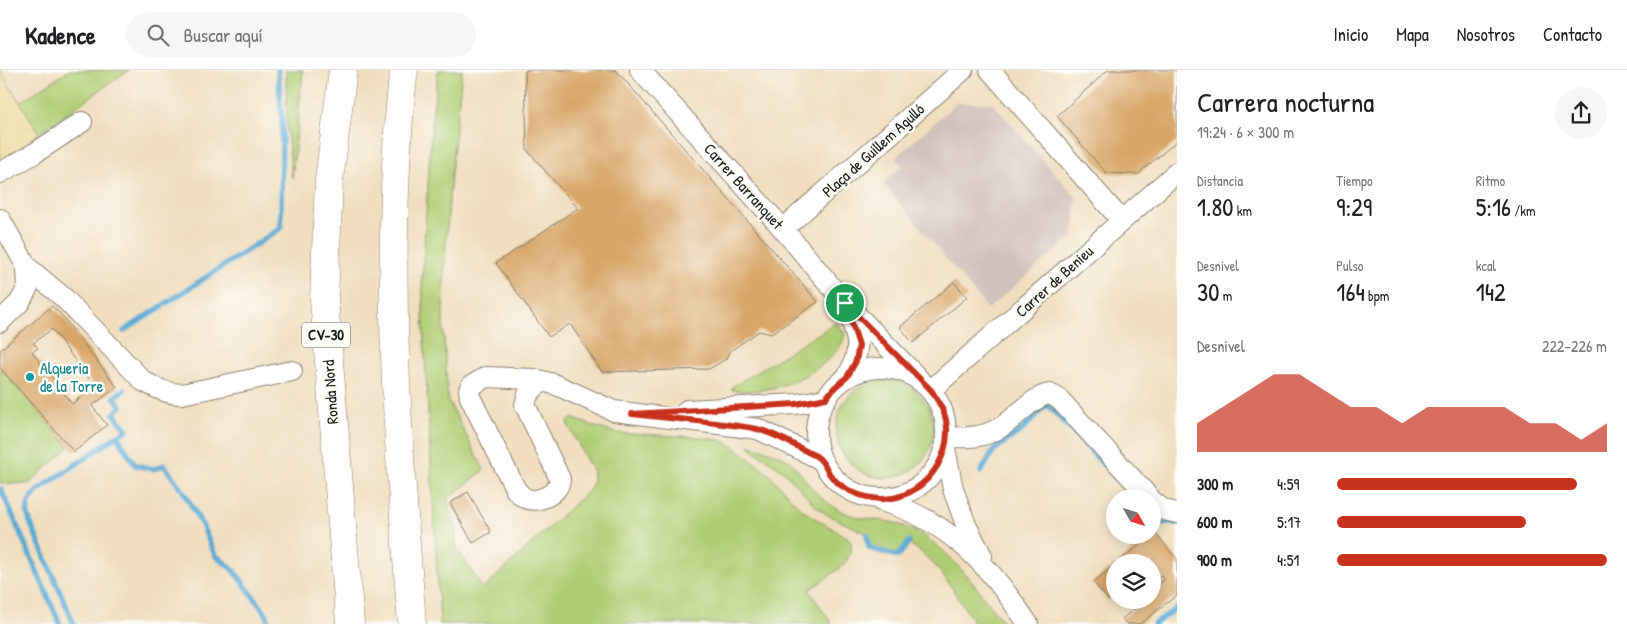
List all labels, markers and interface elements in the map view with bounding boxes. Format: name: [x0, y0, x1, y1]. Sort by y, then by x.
search box: [126, 12, 476, 57]
text: Kadence: [25, 19, 96, 51]
icon: search: [144, 21, 172, 49]
text: Buscar aquí: [184, 22, 263, 48]
text: Inicio: [1334, 22, 1368, 47]
text: Mapa: [1396, 22, 1429, 47]
text: Nosotros: [1457, 22, 1515, 47]
text: Contacto: [1543, 22, 1602, 47]
text: Carrera nocturna: [1197, 83, 1374, 121]
button: share: [1555, 87, 1607, 139]
street label: Plaça de Guillem Agulló: [817, 98, 929, 202]
text: 19:24 · 6 × 300 m: [1197, 121, 1294, 143]
street label: Carrer Barranquet: [699, 138, 789, 234]
text: Distancia: [1197, 171, 1243, 190]
text: Tiempo: [1336, 171, 1373, 190]
text: Ritmo: [1476, 171, 1505, 190]
text: 1.80: [1197, 190, 1233, 224]
text: 9:29: [1336, 190, 1372, 224]
text: 5:16: [1476, 190, 1511, 224]
text: km: [1233, 201, 1252, 220]
text: /km: [1511, 201, 1536, 220]
street label: Carrer de Benieu: [1010, 240, 1098, 322]
text: Desnivel: [1197, 256, 1239, 275]
text: Pulso: [1336, 256, 1363, 275]
text: kcal: [1476, 256, 1496, 275]
text: 30: [1197, 275, 1219, 309]
text: 164: [1336, 275, 1365, 309]
text: 142: [1476, 275, 1506, 309]
pin: [824, 282, 866, 324]
text: m: [1219, 286, 1232, 305]
text: bpm: [1365, 286, 1389, 305]
icon: arrive: [831, 289, 859, 317]
road number: CV-30: [302, 322, 350, 348]
text: Desnivel: [1197, 335, 1245, 357]
text: 222–226 m: [1542, 335, 1607, 357]
place label: Alqueria de la Torre: [40, 357, 104, 397]
street label: Ronda Nord: [317, 359, 343, 425]
marker: Alqueria de la Torre: [24, 371, 36, 383]
text: 300 m: [1197, 473, 1233, 495]
text: 4:59: [1277, 473, 1299, 495]
north arrow: [1106, 489, 1161, 544]
map controls: [1106, 489, 1161, 609]
text: 600 m: [1197, 511, 1232, 533]
text: 5:17: [1277, 511, 1301, 533]
text: 900 m: [1197, 549, 1232, 571]
text: 4:51: [1277, 549, 1299, 571]
button: layers: [1106, 554, 1161, 609]

